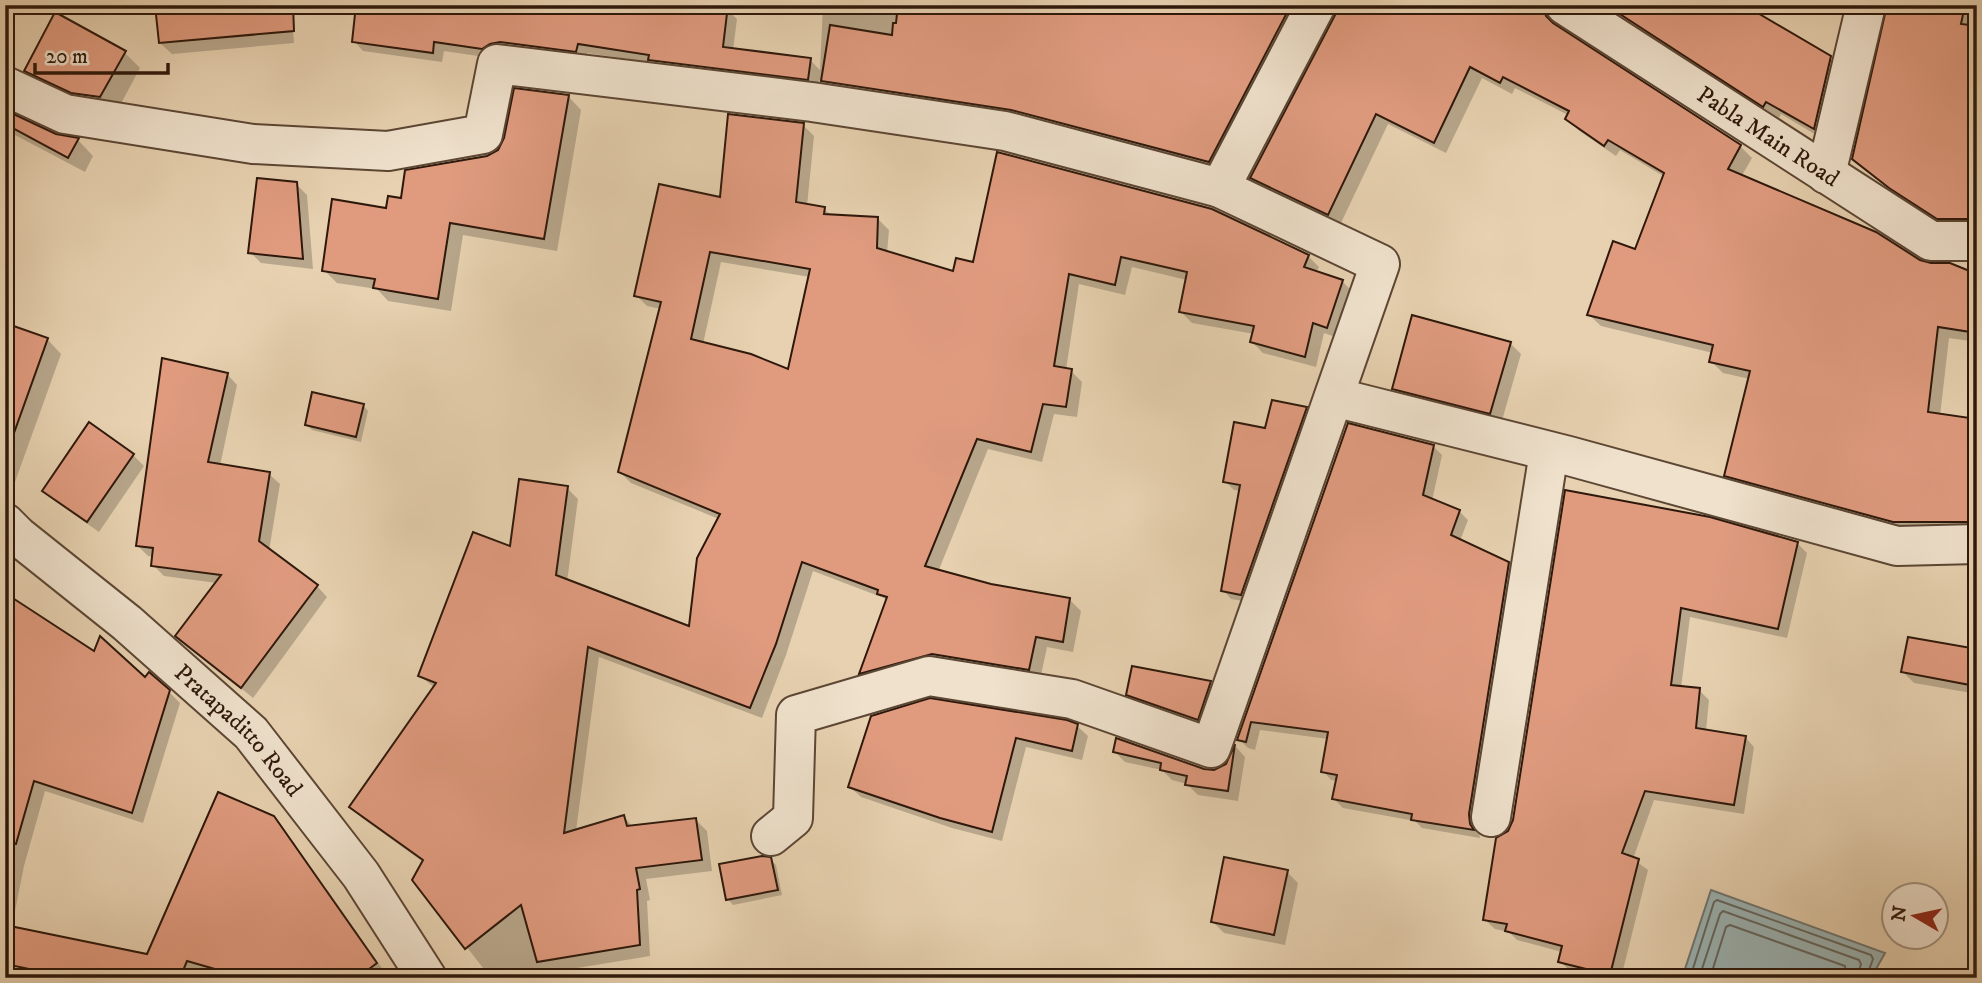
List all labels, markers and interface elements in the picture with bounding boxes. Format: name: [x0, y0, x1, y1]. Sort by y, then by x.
scale bar: [35, 32, 168, 76]
text: 20 m: [46, 44, 88, 70]
street label: Pabla Main Road: [1691, 80, 1845, 194]
street label: Pratapaditto Road: [168, 658, 309, 803]
north arrow: [1881, 881, 1951, 951]
text: N: [1887, 904, 1912, 923]

